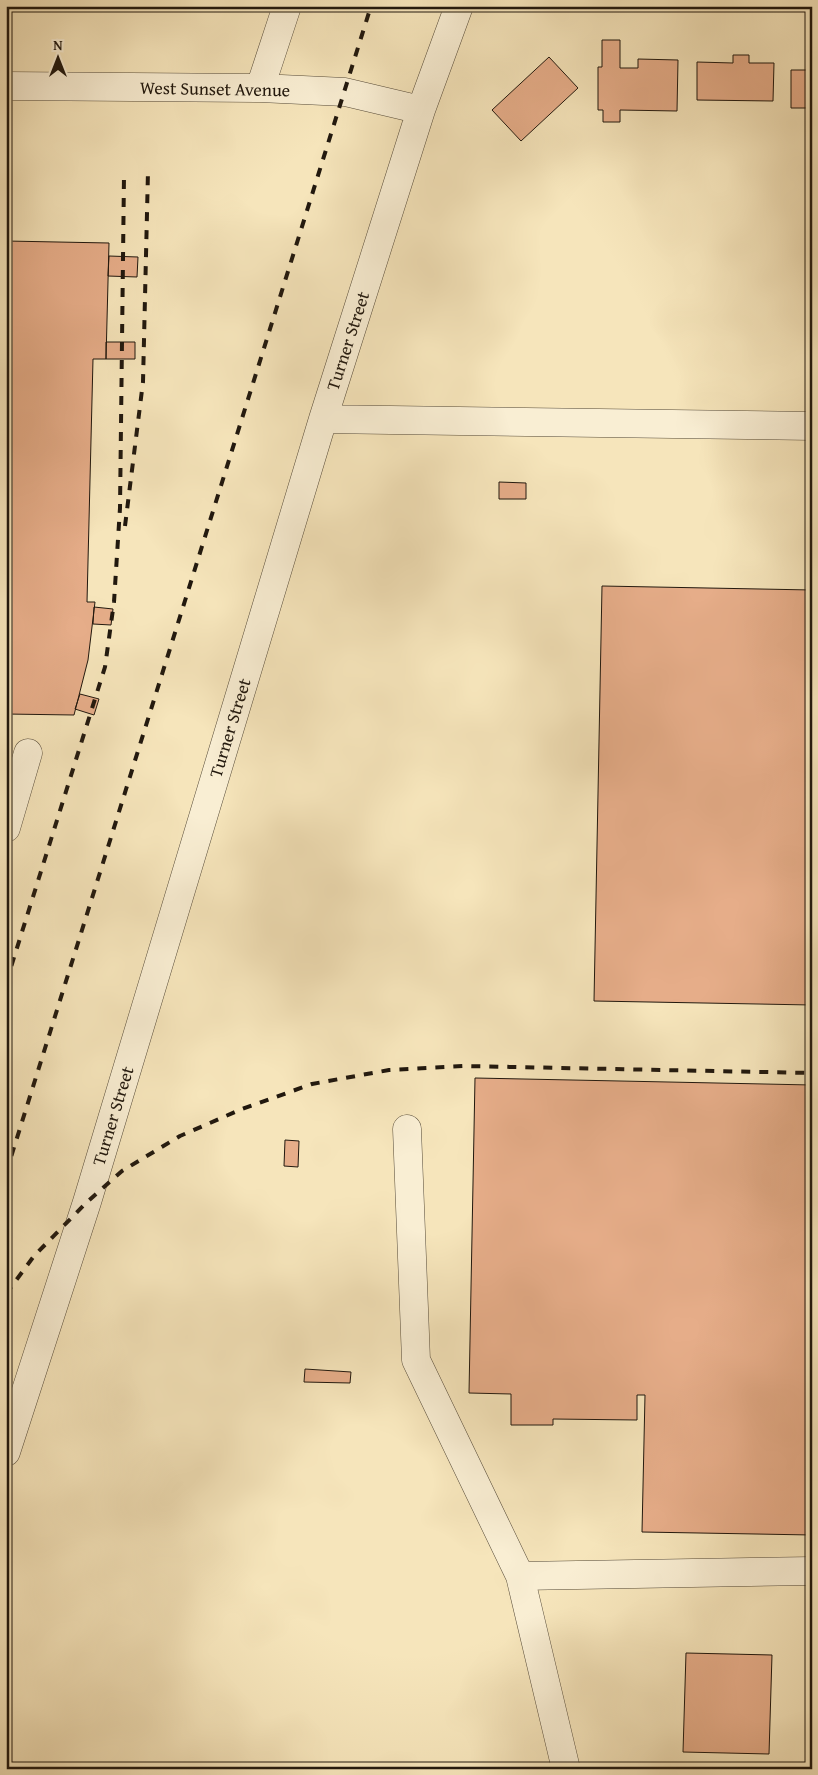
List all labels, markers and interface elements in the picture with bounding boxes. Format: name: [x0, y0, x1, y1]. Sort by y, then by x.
north arrow: [32, 32, 82, 82]
text: N: [53, 35, 63, 55]
street label: West Sunset Avenue: [140, 74, 290, 103]
street label: Turner Street: [319, 287, 376, 394]
street label: Turner Street: [202, 674, 258, 781]
street label: Turner Street: [85, 1062, 141, 1169]

